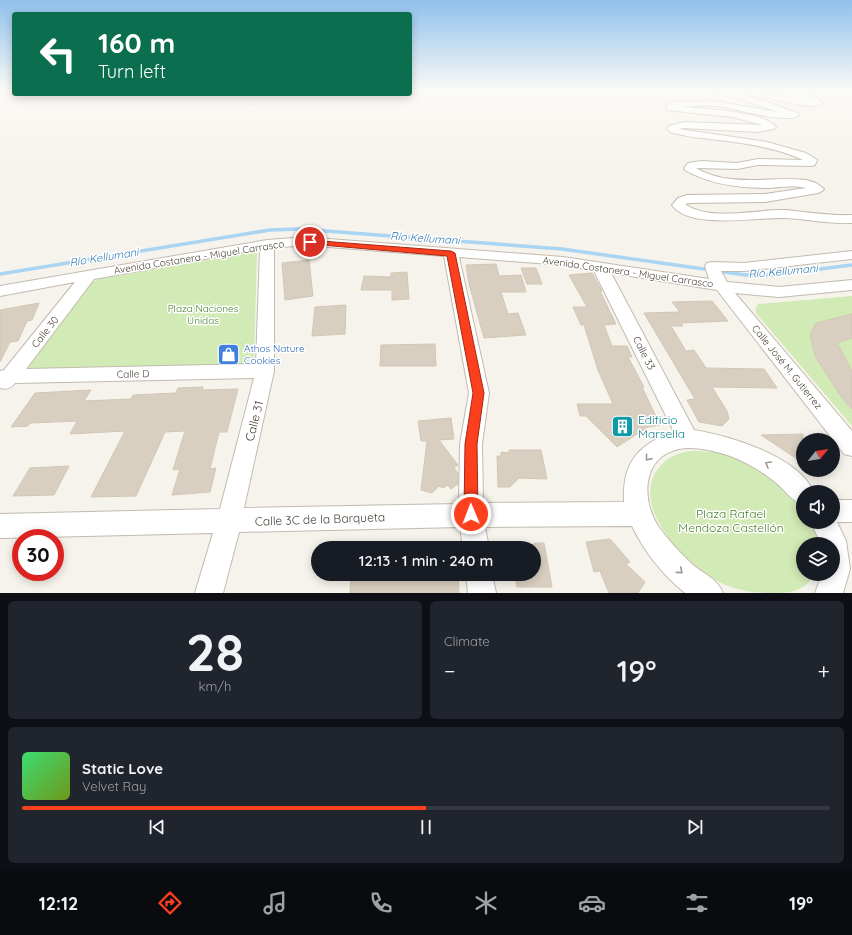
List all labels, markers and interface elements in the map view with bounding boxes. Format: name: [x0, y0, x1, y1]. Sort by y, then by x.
text: 160 m: [98, 25, 175, 60]
icon: left: [32, 28, 84, 80]
text: Turn left: [98, 60, 166, 83]
pin: [293, 225, 327, 259]
water label: Río Kellumani: [390, 229, 462, 248]
icon: arrive: [299, 231, 321, 253]
street label: Avenida Costanera - Miguel Carrasco: [113, 237, 285, 277]
water label: Río Kellumani: [69, 244, 141, 269]
street label: Avenida Costanera - Miguel Carrasco: [542, 254, 714, 290]
water label: Río Kellumani: [748, 261, 820, 281]
park label: Plaza Naciones Unidas: [168, 302, 239, 327]
street label: Calle 30: [29, 314, 61, 350]
street label: Calle José M. Gutierrez: [749, 322, 825, 412]
street label: Calle 33: [630, 334, 658, 372]
shop icon: Athos Nature Cookies: [215, 341, 241, 367]
place label: Athos Nature Cookies: [244, 342, 305, 367]
street label: Calle D: [117, 367, 149, 381]
street label: Calle 31: [242, 399, 266, 443]
place label: Edificio Marsella: [638, 412, 685, 441]
building icon: Edificio Marsella: [610, 413, 636, 439]
north arrow: [796, 433, 840, 477]
map controls: [796, 433, 840, 581]
one-way arrow: [646, 453, 653, 460]
one-way arrow: [765, 462, 772, 469]
button: sound: [796, 485, 840, 529]
position arrow: [450, 493, 492, 535]
park label: Plaza Rafael Mendoza Castellón: [678, 506, 784, 535]
street label: Calle 3C de la Barqueta: [255, 509, 385, 529]
speed limit sign: 30: [12, 529, 64, 581]
button: layers: [796, 537, 840, 581]
text: 12:13 · 1 min · 240 m: [359, 551, 493, 570]
one-way arrow: [675, 566, 682, 573]
text: 28: [186, 619, 244, 684]
text: Climate: [444, 633, 490, 649]
text: 19°: [617, 652, 656, 690]
text: −: [444, 657, 455, 685]
text: +: [818, 657, 830, 685]
text: km/h: [199, 678, 231, 694]
text: Static Love: [82, 759, 163, 778]
text: Velvet Ray: [82, 778, 147, 794]
icon: previous: [146, 816, 168, 838]
icon: pause: [415, 816, 437, 838]
icon: next: [684, 816, 706, 838]
icon: directions: [156, 889, 184, 917]
icon: music: [261, 889, 289, 917]
icon: phone: [367, 889, 395, 917]
icon: climate: [472, 889, 500, 917]
icon: car: [578, 889, 606, 917]
icon: filters: [683, 889, 711, 917]
text: 12:12: [39, 892, 78, 915]
text: 19°: [789, 892, 813, 915]

